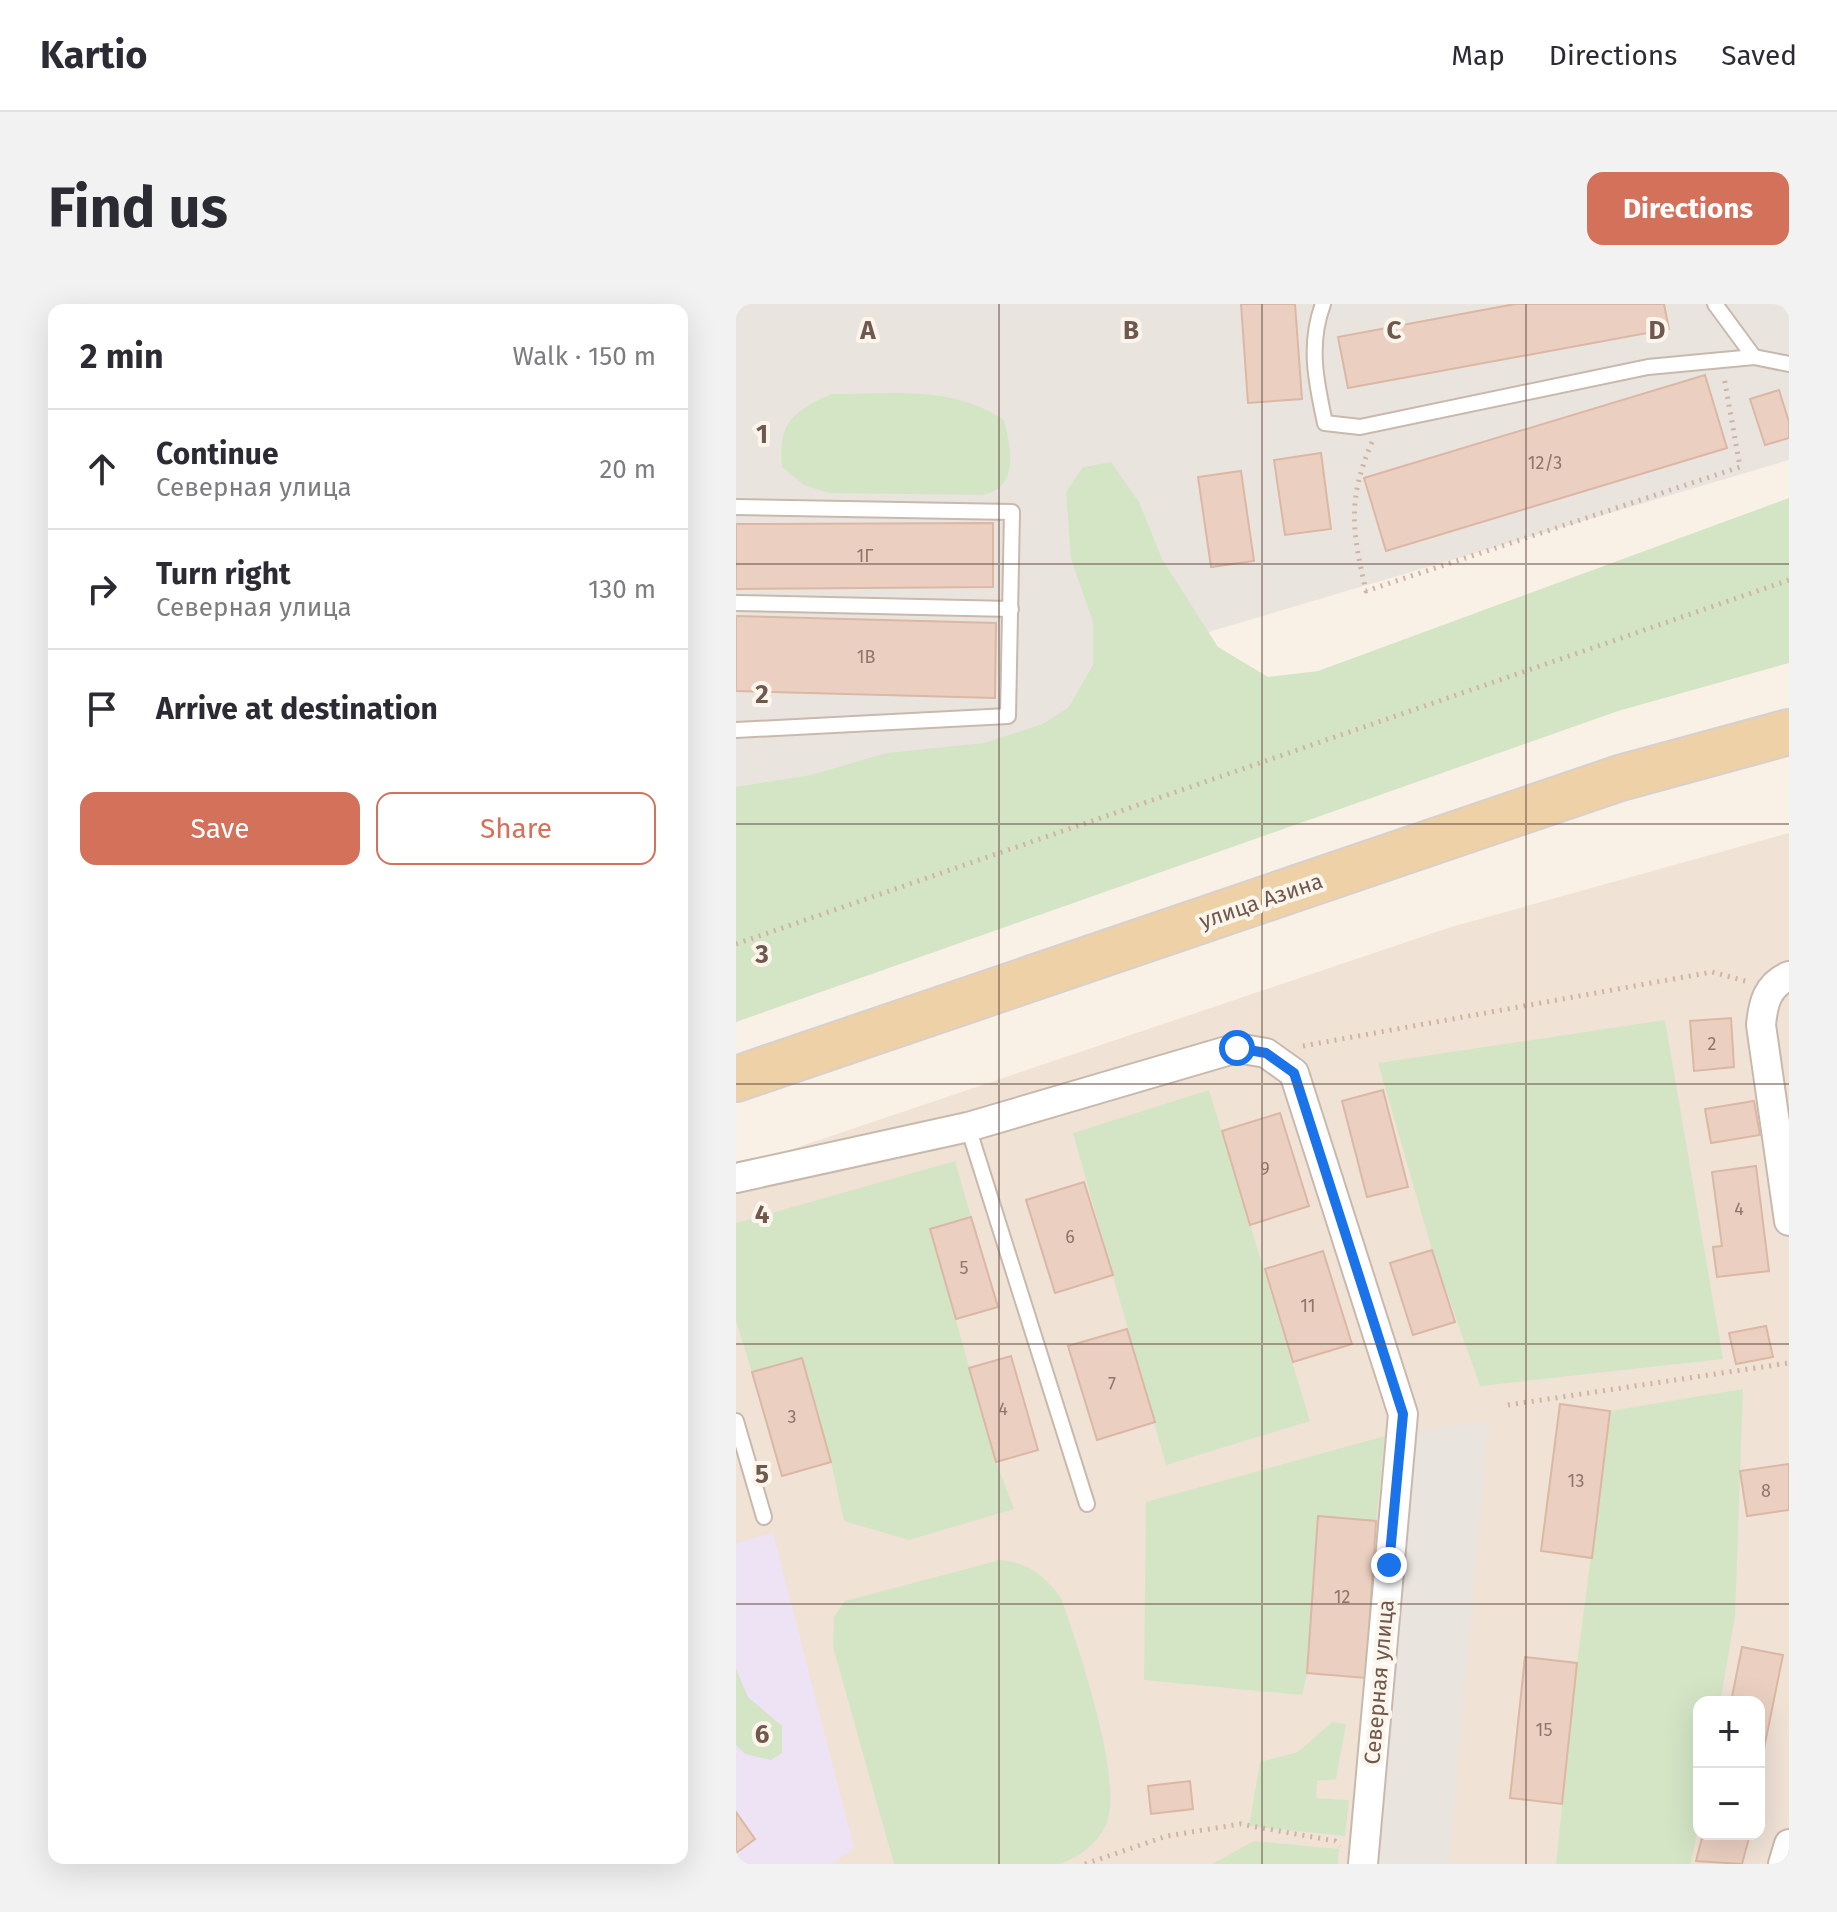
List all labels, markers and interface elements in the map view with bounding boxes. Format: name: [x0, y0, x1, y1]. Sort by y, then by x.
text: Kartio: [40, 32, 147, 78]
text: Map: [1451, 39, 1505, 72]
text: Directions: [1549, 39, 1677, 72]
text: Saved: [1721, 39, 1797, 72]
button: Directions: [1587, 172, 1789, 245]
text: Find us: [48, 175, 228, 242]
text: A: [859, 315, 876, 346]
text: B: [1123, 315, 1139, 346]
text: C: [1387, 315, 1402, 346]
text: D: [1649, 315, 1666, 346]
text: 2 min: [80, 336, 164, 377]
text: Walk · 150 m: [513, 341, 656, 372]
text: 1: [756, 419, 768, 450]
text: Continue: [156, 436, 279, 472]
icon: ahead: [80, 447, 124, 491]
house number: 12/3: [1528, 452, 1562, 474]
text: 20 m: [599, 454, 656, 485]
text: Северная улица: [156, 472, 352, 503]
house number: 1Г: [857, 545, 873, 567]
text: Turn right: [156, 556, 291, 592]
icon: right: [80, 567, 124, 611]
text: 130 m: [588, 574, 656, 605]
text: Северная улица: [156, 592, 352, 623]
house number: 1В: [857, 646, 875, 668]
text: 2: [755, 679, 769, 710]
icon: arrive: [80, 687, 124, 731]
text: Arrive at destination: [156, 691, 438, 727]
button: Save: [80, 792, 360, 865]
button: Share: [376, 792, 656, 865]
street label: улица Азина: [1196, 867, 1326, 935]
text: 3: [754, 939, 769, 970]
route start: [1219, 1030, 1255, 1066]
house number: 2: [1708, 1033, 1717, 1055]
house number: 9: [1260, 1158, 1270, 1180]
house number: 4: [1734, 1198, 1744, 1220]
text: 4: [755, 1199, 770, 1230]
house number: 6: [1065, 1226, 1075, 1248]
house number: 5: [959, 1257, 969, 1279]
house number: 11: [1300, 1295, 1316, 1317]
house number: 7: [1108, 1373, 1116, 1395]
house number: 4: [998, 1398, 1008, 1420]
house number: 3: [788, 1406, 796, 1428]
text: 5: [755, 1459, 769, 1490]
house number: 13: [1568, 1470, 1584, 1492]
house number: 8: [1761, 1480, 1771, 1502]
route end: [1371, 1547, 1407, 1583]
house number: 12: [1334, 1586, 1350, 1608]
street label: Северная улица: [1358, 1598, 1400, 1766]
map controls: [1693, 1696, 1765, 1840]
button: +: [1693, 1696, 1765, 1768]
text: 6: [755, 1719, 770, 1750]
house number: 15: [1536, 1719, 1552, 1741]
button: −: [1693, 1768, 1765, 1840]

